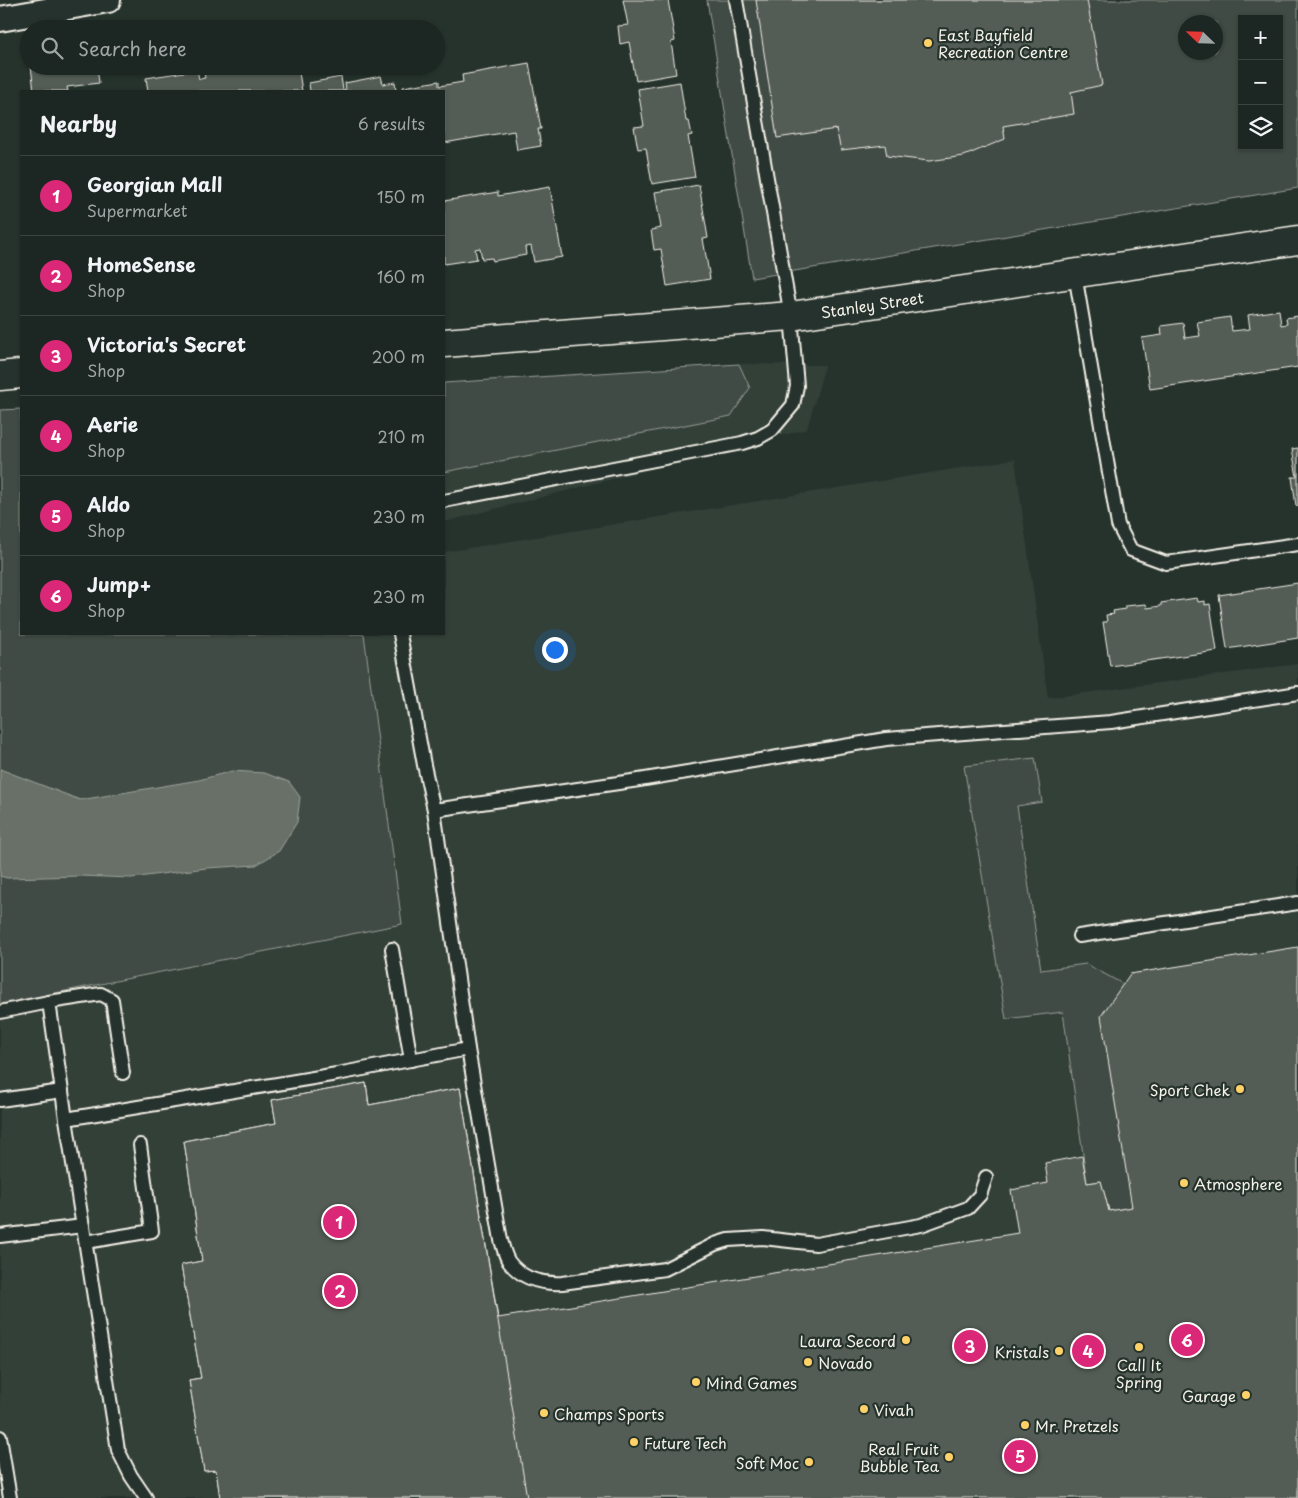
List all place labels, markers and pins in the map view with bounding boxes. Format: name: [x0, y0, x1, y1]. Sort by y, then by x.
place label: East Bayfield Recreation Centre: [938, 23, 1068, 63]
marker: East Bayfield Recreation Centre: [922, 37, 934, 49]
place label: Sport Chek: [1150, 1078, 1230, 1101]
marker: Sport Chek: [1234, 1083, 1246, 1095]
place label: Atmosphere: [1194, 1172, 1282, 1195]
marker: Atmosphere: [1178, 1177, 1190, 1189]
pin: 1: [323, 1203, 355, 1241]
pin: 2: [324, 1272, 356, 1310]
pin: 6: [1171, 1321, 1203, 1359]
pin: 3: [954, 1327, 986, 1365]
place label: Laura Secord: [800, 1329, 896, 1352]
pin: 4: [1072, 1332, 1104, 1370]
marker: Laura Secord: [900, 1334, 912, 1346]
place label: Kristals: [995, 1340, 1049, 1363]
marker: Call It Spring: [1133, 1341, 1145, 1353]
marker: Kristals: [1053, 1345, 1065, 1357]
place label: Novado: [818, 1351, 872, 1374]
place label: Call It Spring: [1116, 1353, 1162, 1393]
marker: Novado: [802, 1356, 814, 1368]
place label: Mind Games: [706, 1371, 797, 1394]
marker: Mind Games: [690, 1376, 702, 1388]
place label: Garage: [1182, 1384, 1236, 1407]
marker: Garage: [1240, 1389, 1252, 1401]
place label: Vivah: [874, 1398, 914, 1421]
place label: Champs Sports: [554, 1402, 664, 1425]
marker: Vivah: [858, 1403, 870, 1415]
marker: Champs Sports: [538, 1407, 550, 1419]
place label: Mr. Pretzels: [1035, 1414, 1119, 1437]
marker: Mr. Pretzels: [1019, 1419, 1031, 1431]
place label: Future Tech: [644, 1431, 727, 1454]
marker: Future Tech: [628, 1436, 640, 1448]
place label: Real Fruit Bubble Tea: [859, 1437, 940, 1477]
pin: 5: [1004, 1437, 1036, 1475]
place label: Soft Moc: [736, 1451, 799, 1474]
marker: Real Fruit Bubble Tea: [943, 1451, 955, 1463]
marker: Soft Moc: [803, 1456, 815, 1468]

